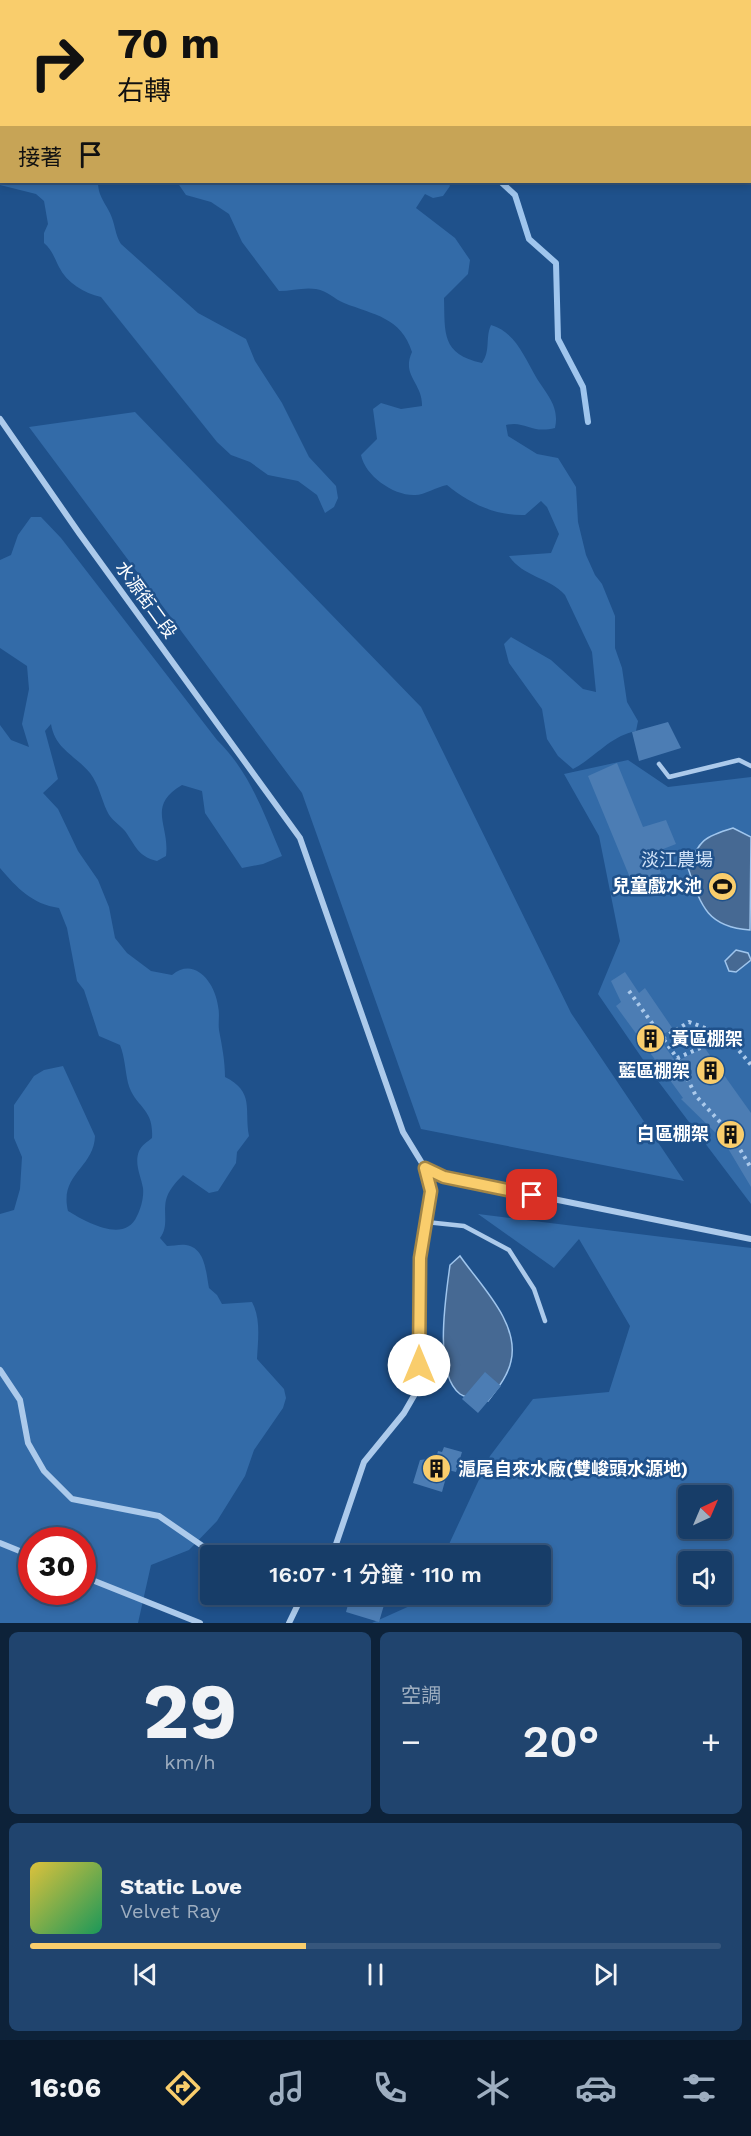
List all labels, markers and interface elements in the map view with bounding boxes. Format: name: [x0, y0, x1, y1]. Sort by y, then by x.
text: 70 m: [117, 19, 220, 68]
icon: right: [18, 24, 96, 102]
text: 右轉: [117, 75, 171, 107]
icon: arrive: [74, 138, 107, 171]
text: 接著: [18, 145, 62, 170]
street label: 水源街二段: [111, 557, 181, 642]
park label: 淡江農場: [641, 849, 713, 870]
sports icon: 兒童戲水池: [707, 870, 739, 902]
place label: 兒童戲水池: [612, 875, 702, 896]
building icon: 黃區棚架: [634, 1023, 666, 1055]
place label: 黃區棚架: [671, 1028, 743, 1049]
building icon: 藍區棚架: [695, 1055, 727, 1087]
place label: 藍區棚架: [618, 1060, 690, 1081]
building icon: 白區棚架: [714, 1118, 746, 1150]
place label: 白區棚架: [637, 1123, 709, 1144]
pin: [506, 1169, 557, 1220]
icon: arrive: [515, 1178, 548, 1211]
position arrow: [387, 1333, 451, 1397]
building icon: 滬尾自來水廠(雙峻頭水源地): [421, 1453, 453, 1485]
place label: 滬尾自來水廠(雙峻頭水源地): [458, 1458, 688, 1479]
north arrow: [678, 1485, 732, 1539]
map controls: [678, 1485, 732, 1605]
speed limit sign: 30: [18, 1527, 96, 1605]
button: sound: [678, 1551, 732, 1605]
text: 16:07 · 1 分鐘 · 110 m: [269, 1562, 482, 1587]
text: 29: [143, 1665, 237, 1757]
text: 空調: [401, 1683, 441, 1707]
text: 20°: [523, 1715, 599, 1768]
text: −: [401, 1722, 421, 1761]
text: +: [701, 1722, 721, 1761]
text: km/h: [164, 1750, 216, 1774]
text: Static Love: [120, 1874, 242, 1899]
text: Velvet Ray: [120, 1899, 221, 1923]
icon: previous: [129, 1958, 162, 1991]
icon: pause: [359, 1958, 392, 1991]
icon: next: [589, 1958, 622, 1991]
icon: directions: [162, 2067, 204, 2109]
icon: music: [266, 2067, 308, 2109]
icon: phone: [369, 2067, 411, 2109]
icon: climate: [472, 2067, 514, 2109]
icon: car: [575, 2067, 617, 2109]
icon: filters: [678, 2067, 720, 2109]
text: 16:06: [31, 2072, 101, 2104]

